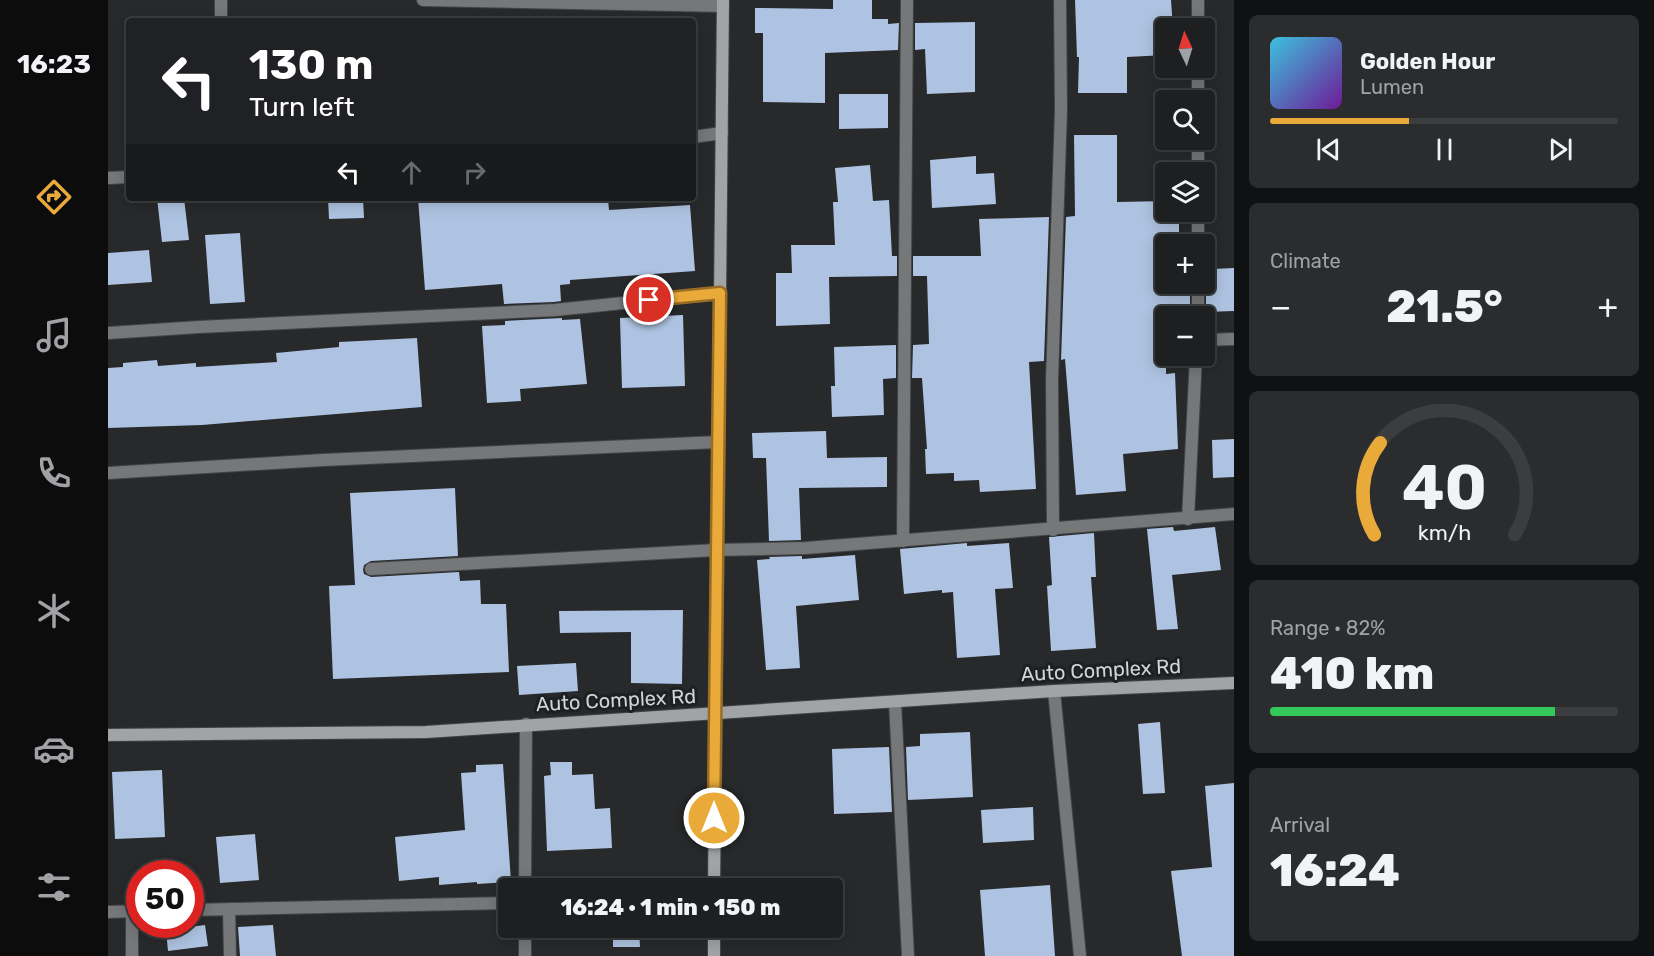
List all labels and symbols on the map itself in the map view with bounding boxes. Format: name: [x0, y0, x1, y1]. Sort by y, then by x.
north arrow: [1155, 18, 1215, 78]
pin: [623, 274, 674, 325]
street label: Auto Complex Rd: [1020, 654, 1182, 686]
street label: Auto Complex Rd: [535, 684, 697, 716]
position arrow: [682, 786, 746, 850]
speed limit sign: 50: [126, 860, 204, 938]

